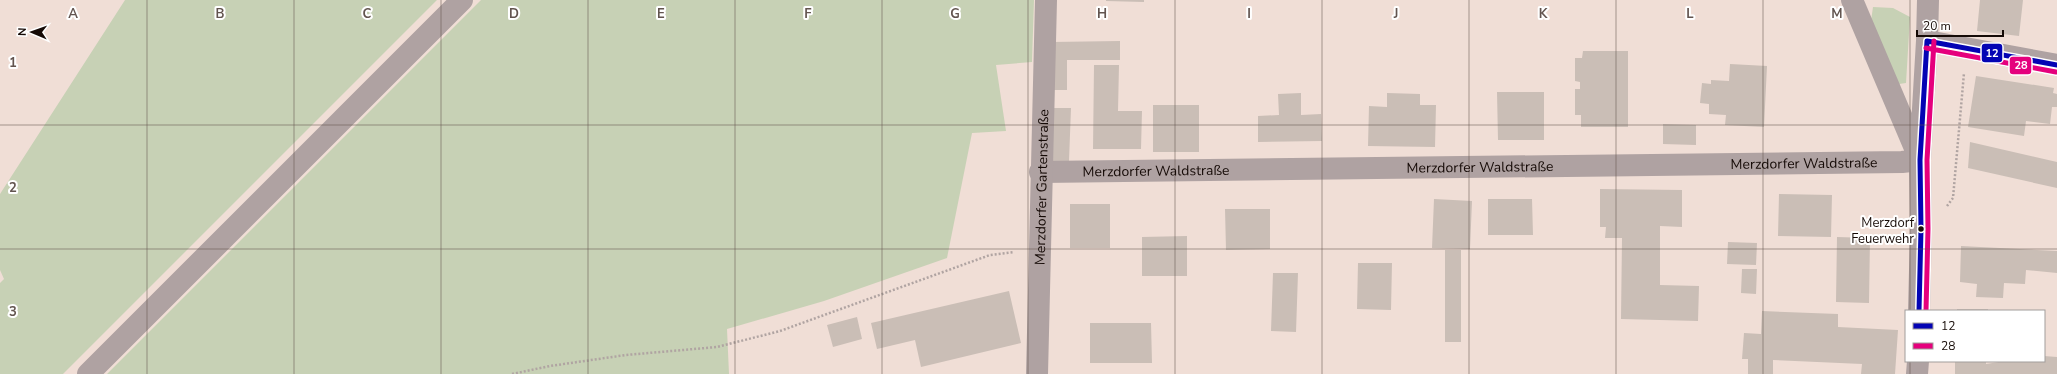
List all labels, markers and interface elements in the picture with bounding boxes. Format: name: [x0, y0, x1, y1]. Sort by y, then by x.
text: A: [68, 5, 78, 23]
text: B: [216, 5, 225, 23]
text: C: [363, 5, 372, 23]
text: D: [509, 5, 519, 23]
text: E: [657, 5, 665, 23]
text: F: [804, 5, 812, 23]
text: G: [950, 5, 960, 23]
text: H: [1097, 5, 1107, 23]
text: I: [1247, 5, 1251, 23]
text: J: [1393, 5, 1398, 23]
text: K: [1539, 5, 1548, 23]
text: L: [1686, 5, 1694, 23]
text: M: [1831, 5, 1843, 23]
north arrow: [12, 12, 52, 52]
scale bar: [1917, 12, 2003, 38]
text: 20 m: [1923, 18, 1951, 34]
text: N: [15, 27, 30, 36]
line badge: 12: [1981, 43, 2003, 63]
text: 12: [1985, 46, 1999, 61]
text: 1: [9, 54, 17, 72]
line badge: 28: [2009, 56, 2032, 75]
text: 28: [2014, 58, 2028, 73]
street label: Merzdorfer Gartenstraße: [1031, 109, 1053, 265]
street label: Merzdorfer Waldstraße: [1730, 153, 1878, 174]
street label: Merzdorfer Waldstraße: [1406, 157, 1554, 178]
street label: Merzdorfer Waldstraße: [1082, 161, 1230, 182]
text: 2: [9, 179, 17, 197]
place label: Merzdorf Feuerwehr: [1851, 214, 1915, 248]
marker: Merzdorf Feuerwehr: [1916, 224, 1926, 234]
text: 3: [9, 303, 17, 321]
legend: [1905, 310, 2045, 362]
text: 12: [1941, 318, 1955, 334]
text: 28: [1941, 338, 1955, 354]

